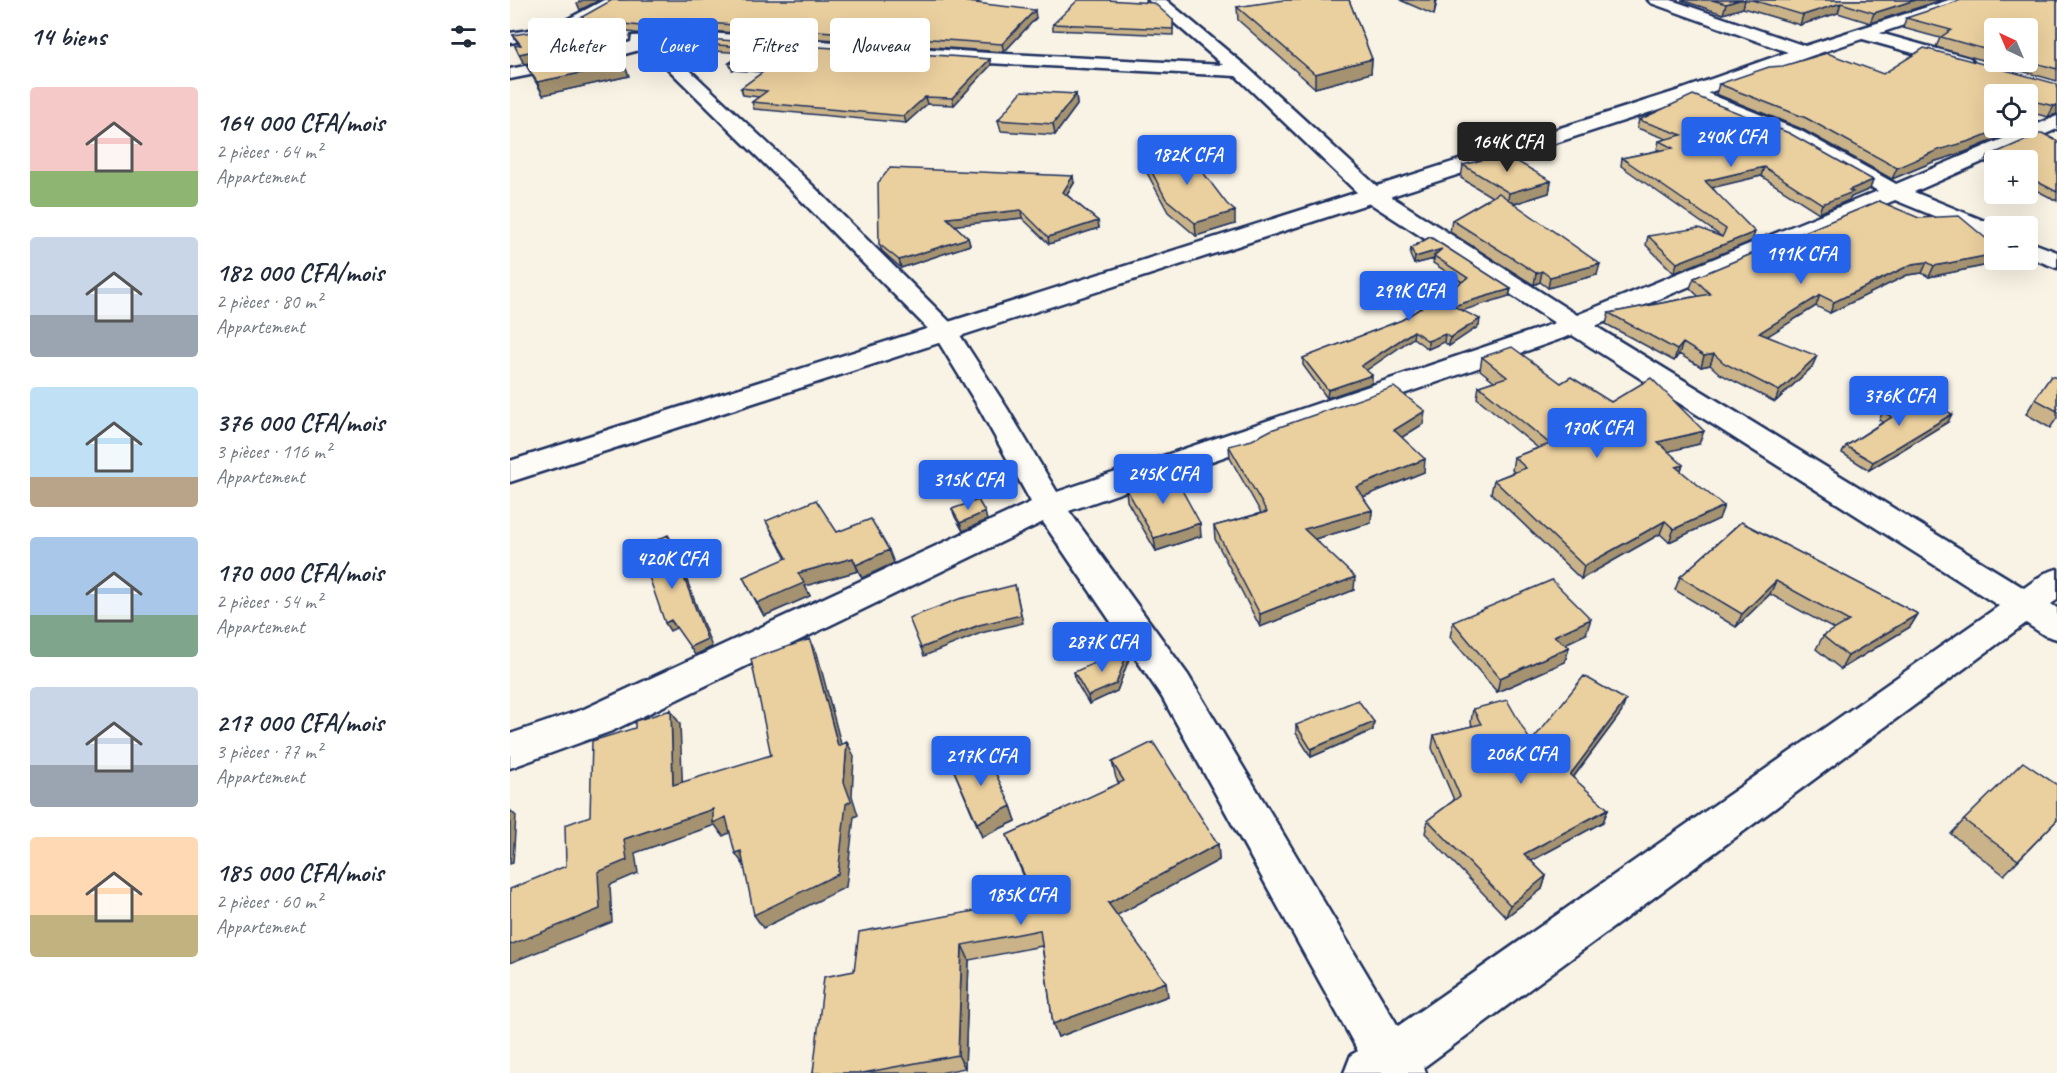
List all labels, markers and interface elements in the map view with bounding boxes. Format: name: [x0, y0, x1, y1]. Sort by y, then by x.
chip: Acheter: [528, 18, 626, 72]
chip: Louer: [638, 18, 718, 72]
chip: Filtres: [730, 18, 818, 72]
chip: Nouveau: [830, 18, 930, 72]
north arrow: [1984, 18, 2038, 72]
map controls: [1984, 18, 2038, 270]
text: 14 biens: [30, 20, 106, 53]
icon: filters: [447, 20, 480, 53]
button: locate: [1984, 84, 2038, 138]
text: 164 000 CFA/mois: [216, 106, 384, 139]
icon: home: [78, 111, 150, 183]
pin: 240K CFA: [1669, 117, 1793, 168]
pin: 164K CFA: [1445, 122, 1569, 173]
text: 240K CFA: [1696, 124, 1766, 149]
text: 164K CFA: [1471, 129, 1543, 154]
pin: 182K CFA: [1125, 135, 1249, 186]
text: 2 pièces · 64 m²: [216, 139, 322, 164]
text: 182K CFA: [1152, 142, 1222, 167]
button: +: [1984, 150, 2038, 204]
text: Appartement: [216, 164, 305, 189]
button: −: [1984, 216, 2038, 270]
pin: 191K CFA: [1739, 234, 1863, 285]
text: 191K CFA: [1766, 241, 1836, 266]
text: 182 000 CFA/mois: [216, 256, 384, 289]
icon: home: [78, 261, 150, 333]
pin: 299K CFA: [1347, 271, 1471, 322]
text: 299K CFA: [1374, 278, 1444, 303]
text: 2 pièces · 80 m²: [216, 289, 322, 314]
text: Appartement: [216, 314, 305, 339]
pin: 376K CFA: [1837, 376, 1961, 427]
text: 376K CFA: [1863, 383, 1935, 408]
text: 376 000 CFA/mois: [216, 406, 384, 439]
pin: 170K CFA: [1535, 408, 1659, 459]
icon: home: [78, 411, 150, 483]
text: 170K CFA: [1562, 415, 1632, 440]
text: 3 pièces · 116 m²: [216, 439, 331, 464]
pin: 245K CFA: [1101, 454, 1225, 505]
pin: 315K CFA: [906, 460, 1030, 511]
text: 245K CFA: [1128, 461, 1198, 486]
text: Appartement: [216, 464, 305, 489]
text: 315K CFA: [933, 467, 1003, 492]
pin: 420K CFA: [610, 539, 734, 590]
text: 420K CFA: [637, 546, 707, 571]
text: 170 000 CFA/mois: [216, 556, 384, 589]
icon: home: [78, 561, 150, 633]
text: 2 pièces · 54 m²: [216, 589, 322, 614]
text: Appartement: [216, 614, 305, 639]
pin: 287K CFA: [1040, 622, 1164, 673]
text: 287K CFA: [1067, 629, 1137, 654]
text: 217 000 CFA/mois: [216, 706, 384, 739]
icon: home: [78, 711, 150, 783]
pin: 206K CFA: [1459, 734, 1583, 785]
pin: 217K CFA: [919, 736, 1043, 787]
text: 3 pièces · 77 m²: [216, 739, 322, 764]
text: 206K CFA: [1485, 741, 1557, 766]
text: 217K CFA: [946, 743, 1016, 768]
text: Appartement: [216, 764, 305, 789]
text: 185 000 CFA/mois: [216, 856, 383, 889]
icon: home: [78, 861, 150, 933]
pin: 185K CFA: [959, 875, 1083, 926]
text: 185K CFA: [986, 882, 1056, 907]
text: 2 pièces · 60 m²: [216, 889, 322, 914]
text: Appartement: [216, 914, 305, 939]

